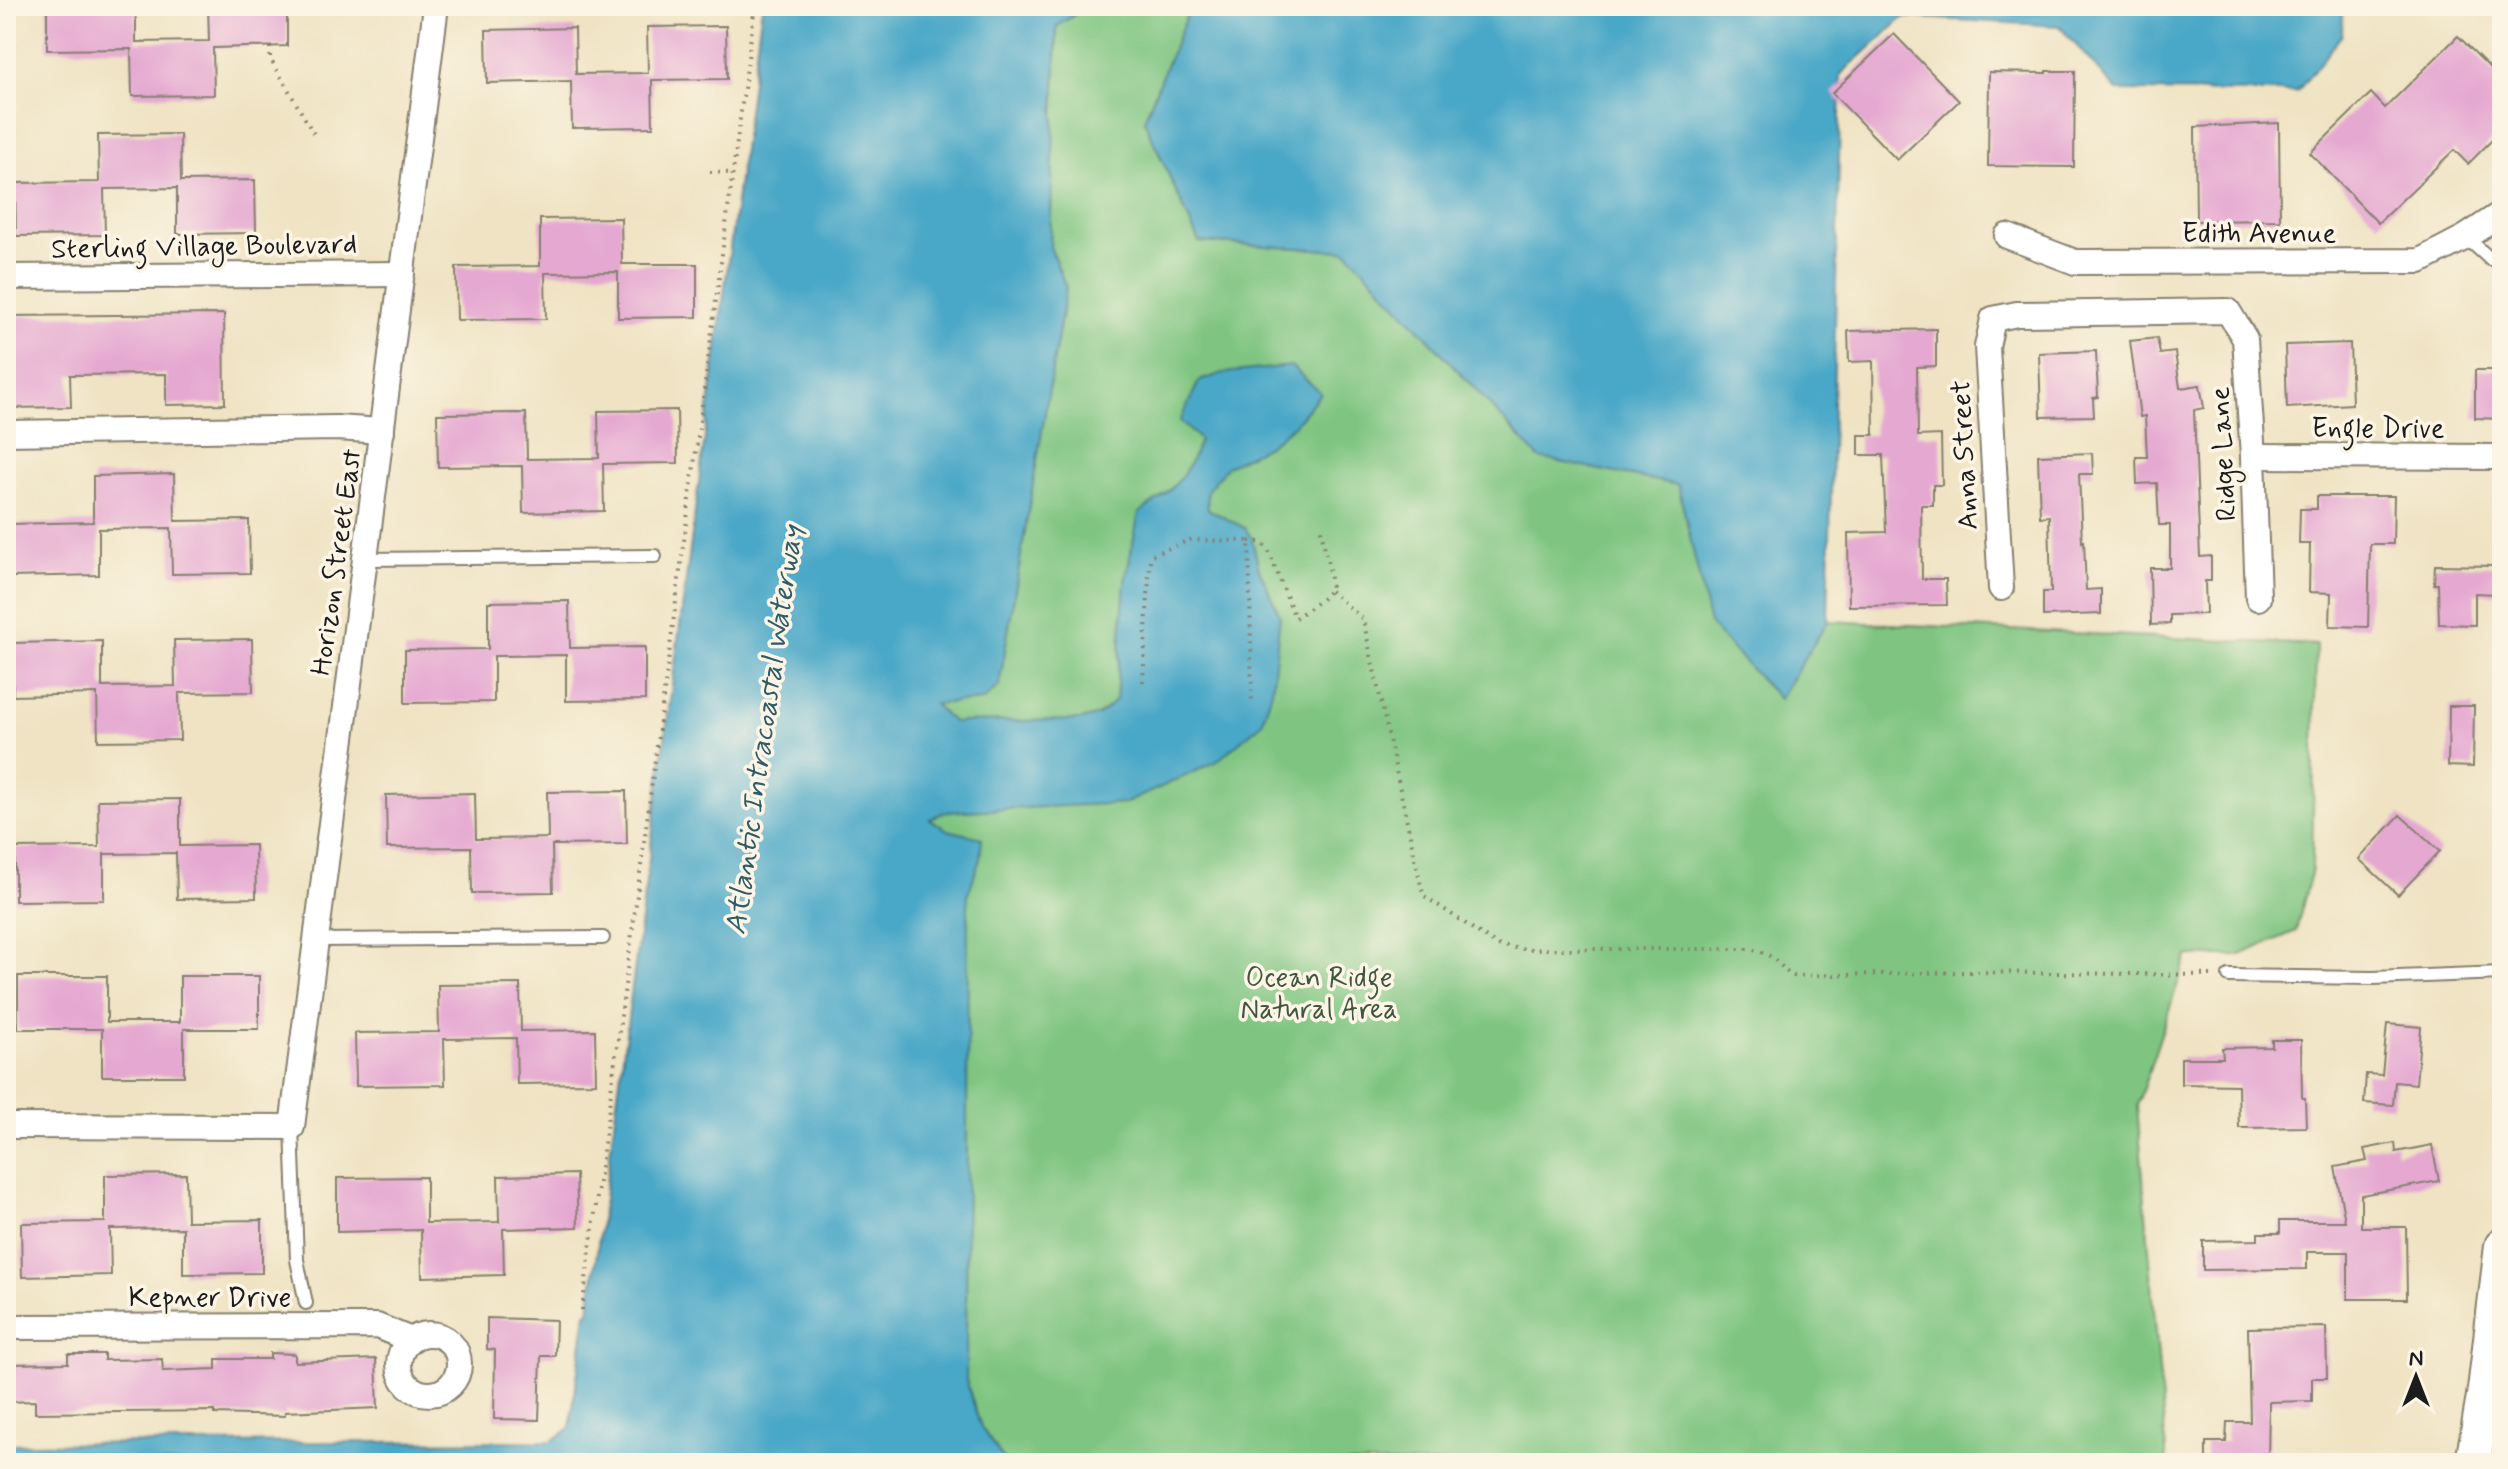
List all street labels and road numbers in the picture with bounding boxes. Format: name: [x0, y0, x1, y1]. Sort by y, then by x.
street label: Edith Avenue: [2182, 216, 2336, 253]
street label: Sterling Village Boulevard: [51, 226, 357, 272]
street label: Anna Street: [1943, 379, 1988, 531]
street label: Ridge Lane: [2202, 385, 2248, 522]
street label: Engle Drive: [2311, 411, 2445, 451]
street label: Horizon Street East: [303, 446, 372, 678]
street label: Kepner Drive: [129, 1280, 291, 1317]

